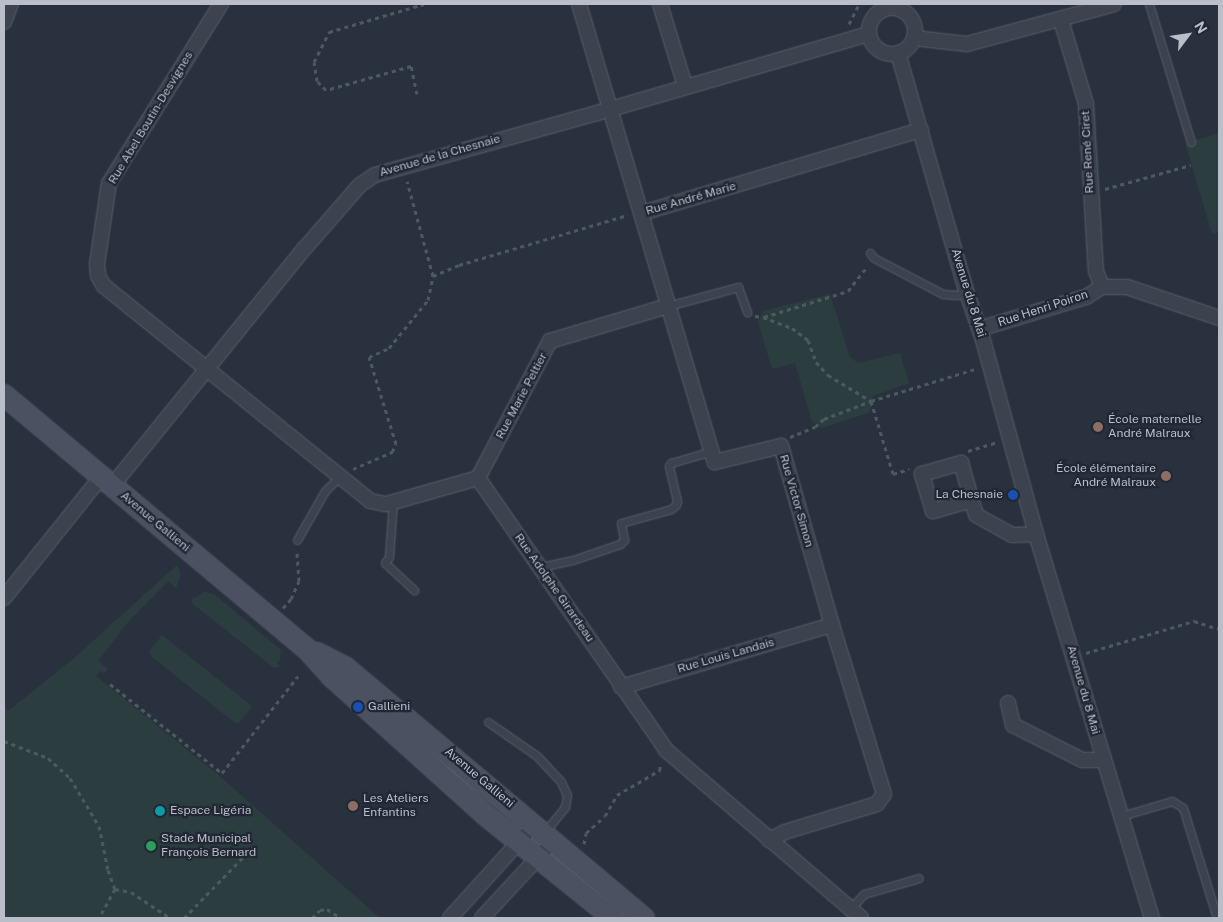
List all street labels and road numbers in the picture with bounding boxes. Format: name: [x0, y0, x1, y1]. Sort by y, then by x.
street label: Rue Abel Boutin-Desvignes: [106, 49, 196, 187]
street label: Rue René Ciret: [1079, 110, 1097, 194]
street label: Avenue de la Chesnaie: [378, 132, 502, 180]
street label: Rue André Marie: [644, 179, 738, 219]
street label: Avenue du 8 Mai: [948, 247, 988, 339]
street label: Rue Henri Poiron: [996, 288, 1090, 330]
street label: Rue Marie Peltier: [493, 350, 551, 442]
street label: Rue Victor Simon: [776, 453, 816, 549]
street label: Avenue Gallieni: [117, 489, 193, 555]
street label: Rue Adolphe Girardeau: [511, 531, 597, 645]
street label: Rue Louis Landais: [676, 635, 776, 677]
street label: Avenue du 8 Mai: [1063, 644, 1103, 736]
street label: Avenue Gallieni: [441, 745, 517, 811]

